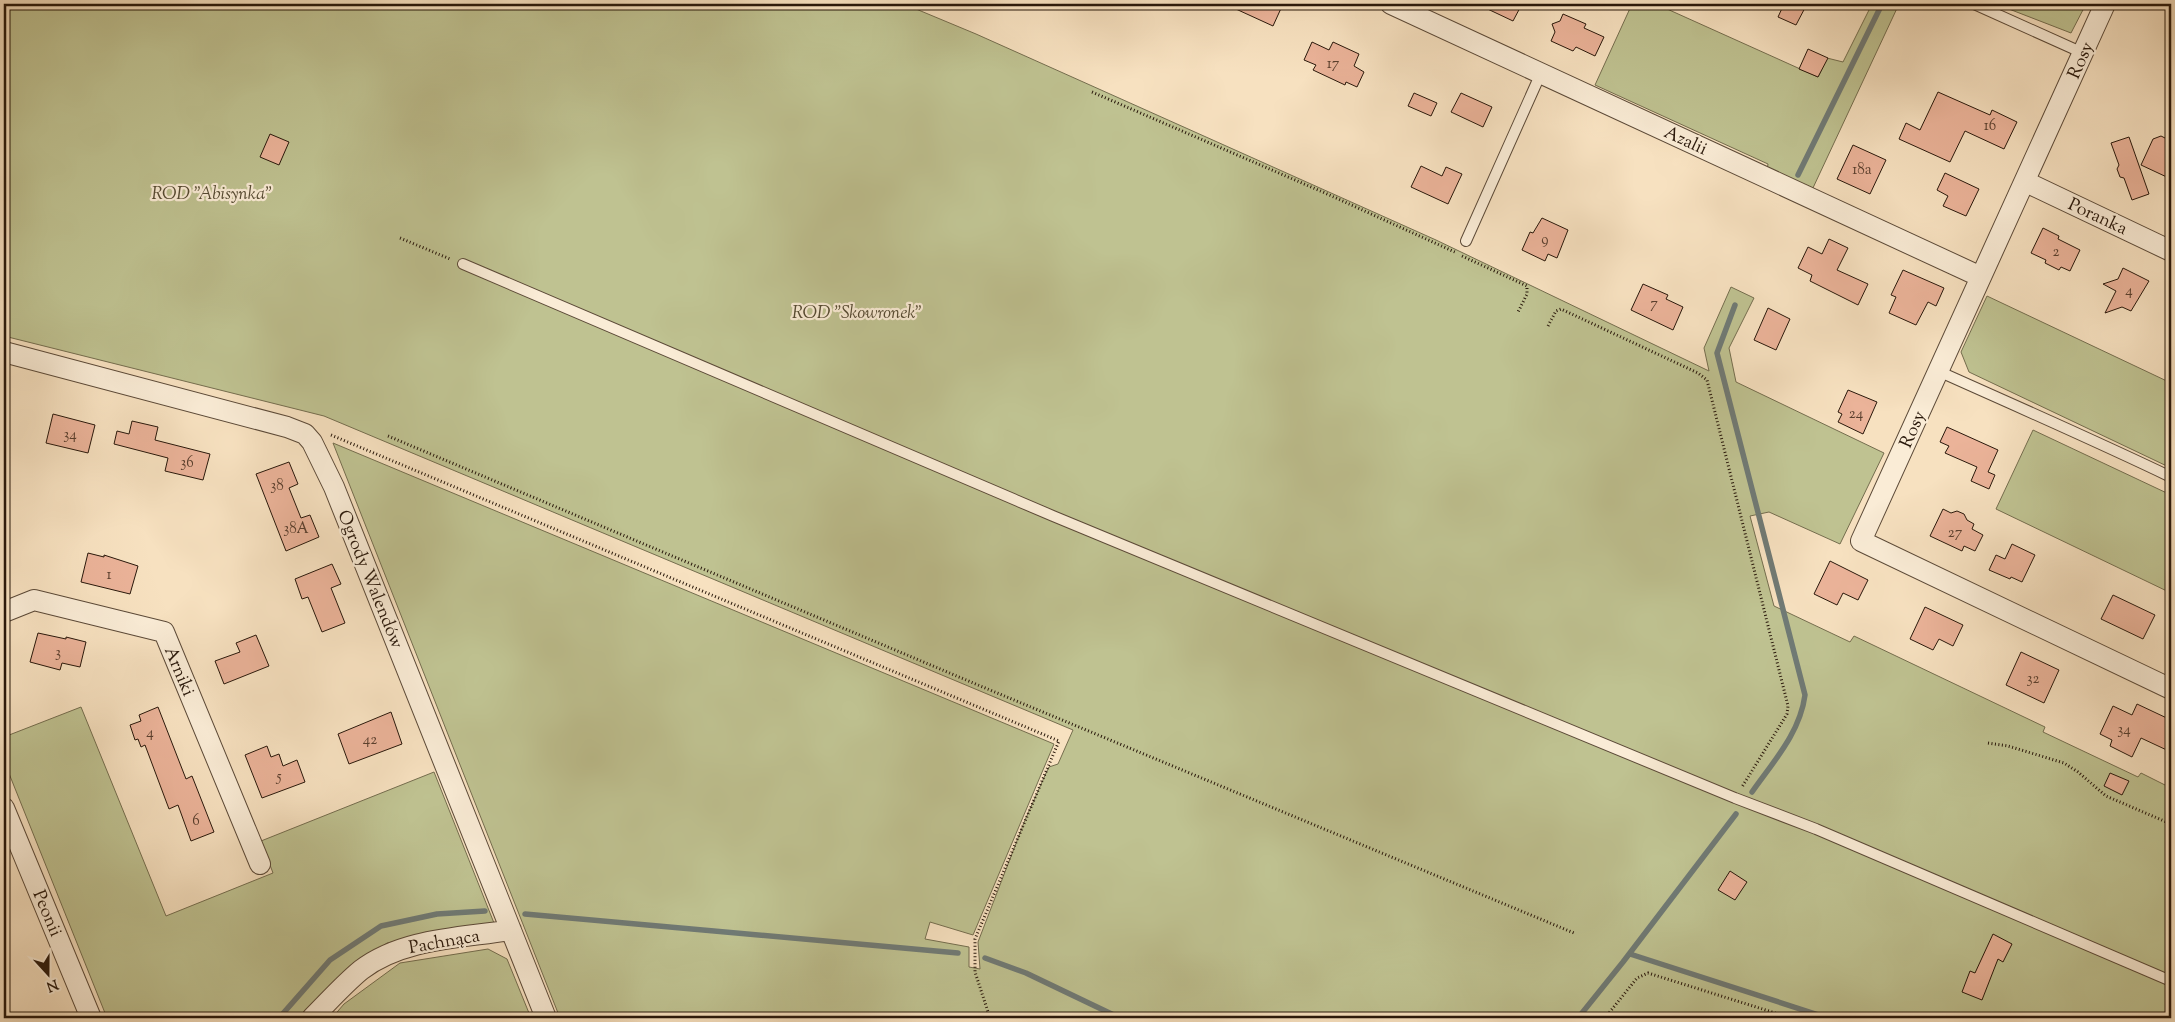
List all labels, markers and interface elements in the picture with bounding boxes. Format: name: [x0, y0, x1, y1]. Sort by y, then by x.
street label: Rosy: [2062, 38, 2102, 84]
house number: 17: [1327, 54, 1340, 75]
house number: 16: [1984, 116, 1996, 137]
street label: Azalii: [1659, 121, 1711, 163]
house number: 18a: [1852, 160, 1872, 181]
park label: ROD "Abisynka": [152, 182, 272, 208]
street label: Poranka: [2063, 193, 2131, 243]
house number: 9: [1541, 230, 1549, 251]
house number: 2: [2052, 242, 2060, 263]
house number: 4: [2125, 281, 2133, 302]
house number: 7: [1650, 294, 1658, 315]
park label: ROD "Skowronek": [792, 301, 922, 327]
house number: 24: [1849, 404, 1864, 425]
street label: Rosy: [1894, 407, 1934, 453]
house number: 34: [63, 425, 77, 446]
house number: 36: [180, 453, 194, 474]
house number: 38: [270, 476, 284, 497]
street label: Ogrody Walendów: [330, 507, 409, 653]
house number: 38A: [283, 519, 309, 540]
house number: 27: [1948, 523, 1963, 544]
house number: 1: [106, 565, 112, 586]
house number: 3: [55, 643, 61, 664]
street label: Arniki: [156, 643, 200, 701]
house number: 32: [2026, 669, 2040, 690]
house number: 34: [2117, 720, 2131, 741]
house number: 4: [146, 723, 154, 744]
house number: 42: [363, 730, 377, 751]
house number: 5: [275, 767, 282, 788]
house number: 6: [192, 811, 200, 832]
street label: Peonii: [25, 886, 68, 941]
street label: Pachnąca: [407, 924, 482, 962]
north arrow: [22, 950, 72, 1000]
text: N: [43, 973, 61, 996]

